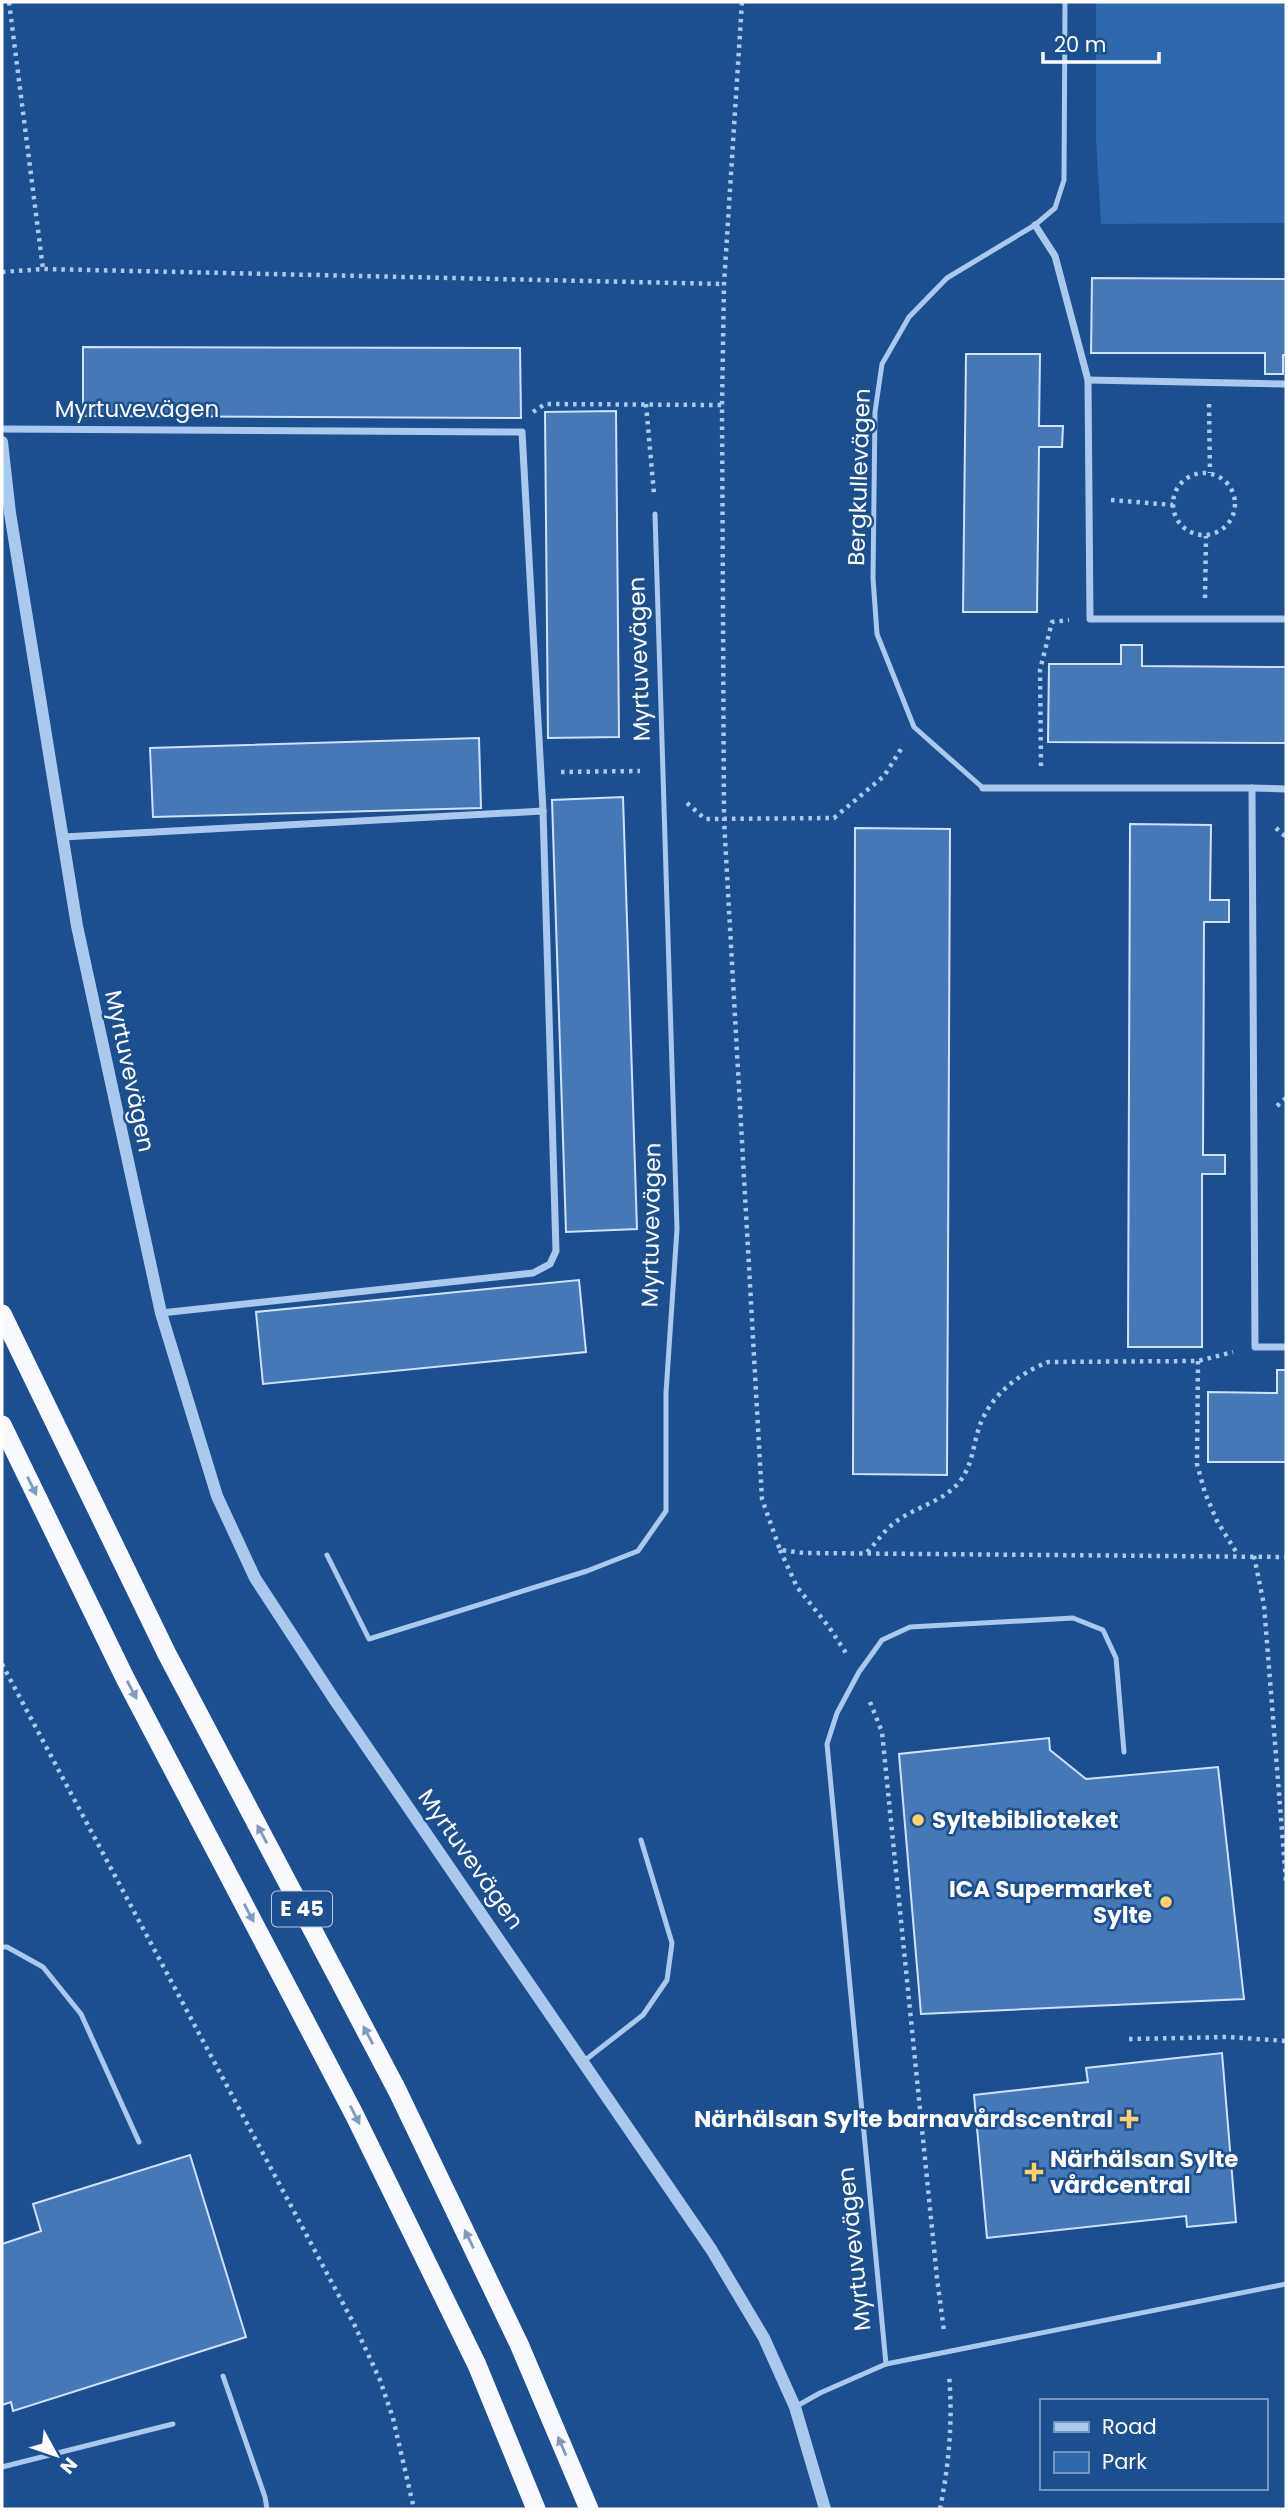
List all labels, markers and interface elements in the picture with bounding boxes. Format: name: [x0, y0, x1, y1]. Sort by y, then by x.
scale bar: [1043, 21, 1158, 65]
text: 20 m: [1054, 30, 1107, 59]
street label: Bergkullevägen: [840, 388, 878, 566]
street label: Myrtuvevägen: [55, 393, 219, 425]
street label: Myrtuvevägen: [620, 576, 658, 742]
street label: Myrtuvevägen: [97, 987, 163, 1155]
street label: Myrtuvevägen: [634, 1142, 668, 1308]
one-way arrow: [26, 1476, 37, 1496]
one-way arrow: [126, 1680, 137, 1700]
street label: Myrtuvevägen: [411, 1782, 531, 1936]
place label: Syltebiblioteket: [932, 1804, 1118, 1836]
marker: Syltebiblioteket: [910, 1812, 926, 1828]
one-way arrow: [256, 1824, 268, 1844]
place label: ICA Supermarket Sylte: [949, 1873, 1152, 1931]
road number: E 45: [272, 1892, 332, 1926]
marker: ICA Supermarket Sylte: [1158, 1894, 1174, 1910]
one-way arrow: [243, 1904, 255, 1923]
one-way arrow: [363, 2025, 374, 2045]
place label: Närhälsan Sylte barnavårdscentral: [694, 2103, 1113, 2135]
one-way arrow: [349, 2105, 360, 2125]
marker: Närhälsan Sylte barnavårdscentral: [1119, 2109, 1139, 2129]
place label: Närhälsan Sylte vårdcentral: [1050, 2143, 1238, 2201]
marker: Närhälsan Sylte vårdcentral: [1024, 2162, 1044, 2182]
street label: Myrtuvevägen: [829, 2165, 879, 2333]
one-way arrow: [463, 2229, 474, 2249]
legend: [1040, 2399, 1267, 2490]
text: Road: [1102, 2412, 1157, 2441]
north arrow: [21, 2420, 91, 2490]
one-way arrow: [556, 2436, 567, 2457]
text: Park: [1102, 2447, 1147, 2476]
text: N: [54, 2451, 84, 2480]

